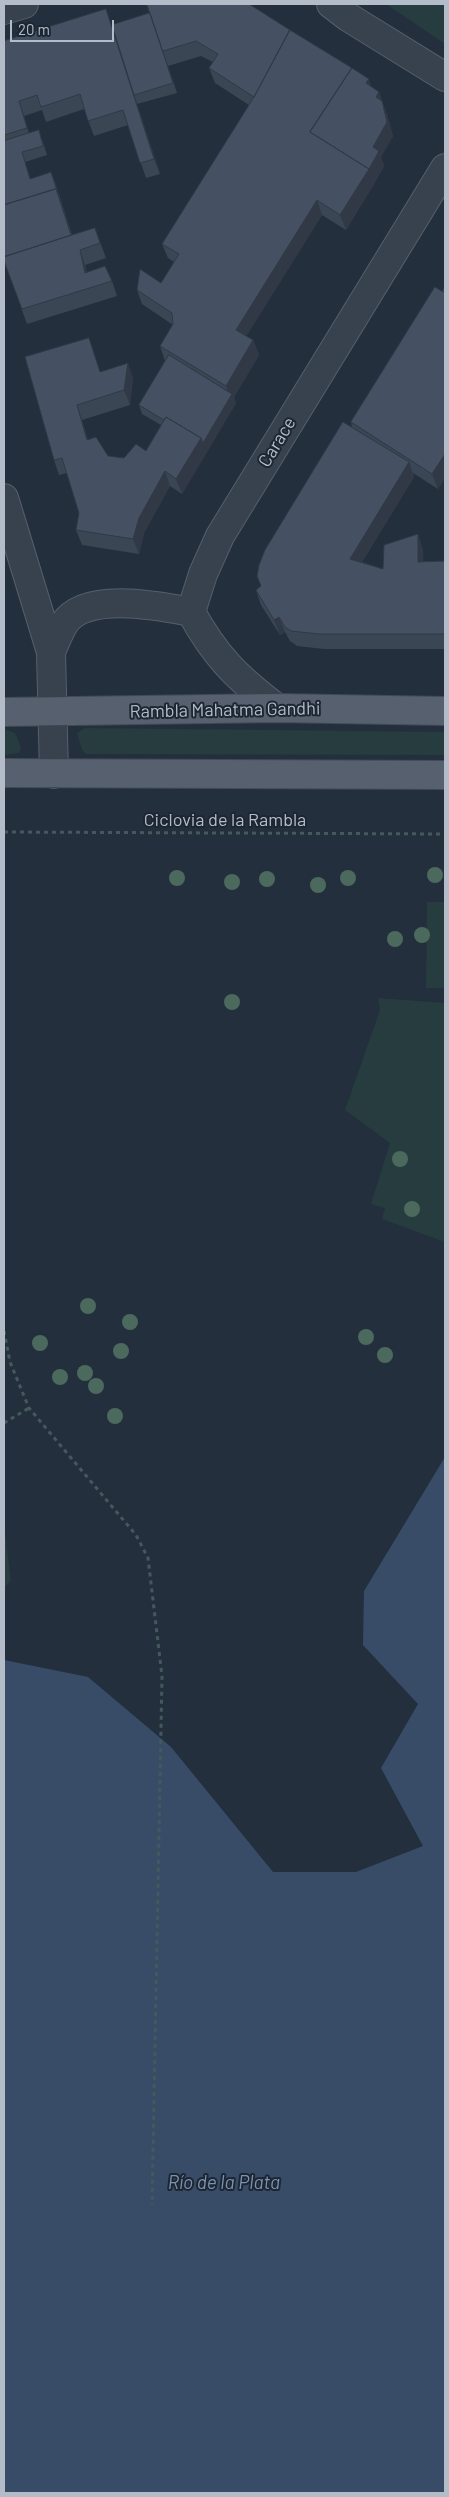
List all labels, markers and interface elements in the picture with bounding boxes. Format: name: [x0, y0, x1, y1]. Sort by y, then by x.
scale bar: [12, 10, 116, 42]
text: 20 m: [18, 20, 50, 38]
street label: Carace: [254, 413, 300, 471]
street label: Rambla Mahatma Gandhi: [129, 698, 321, 722]
street label: Ciclovia de la Rambla: [144, 809, 306, 831]
water label: Río de la Plata: [168, 2172, 280, 2194]

